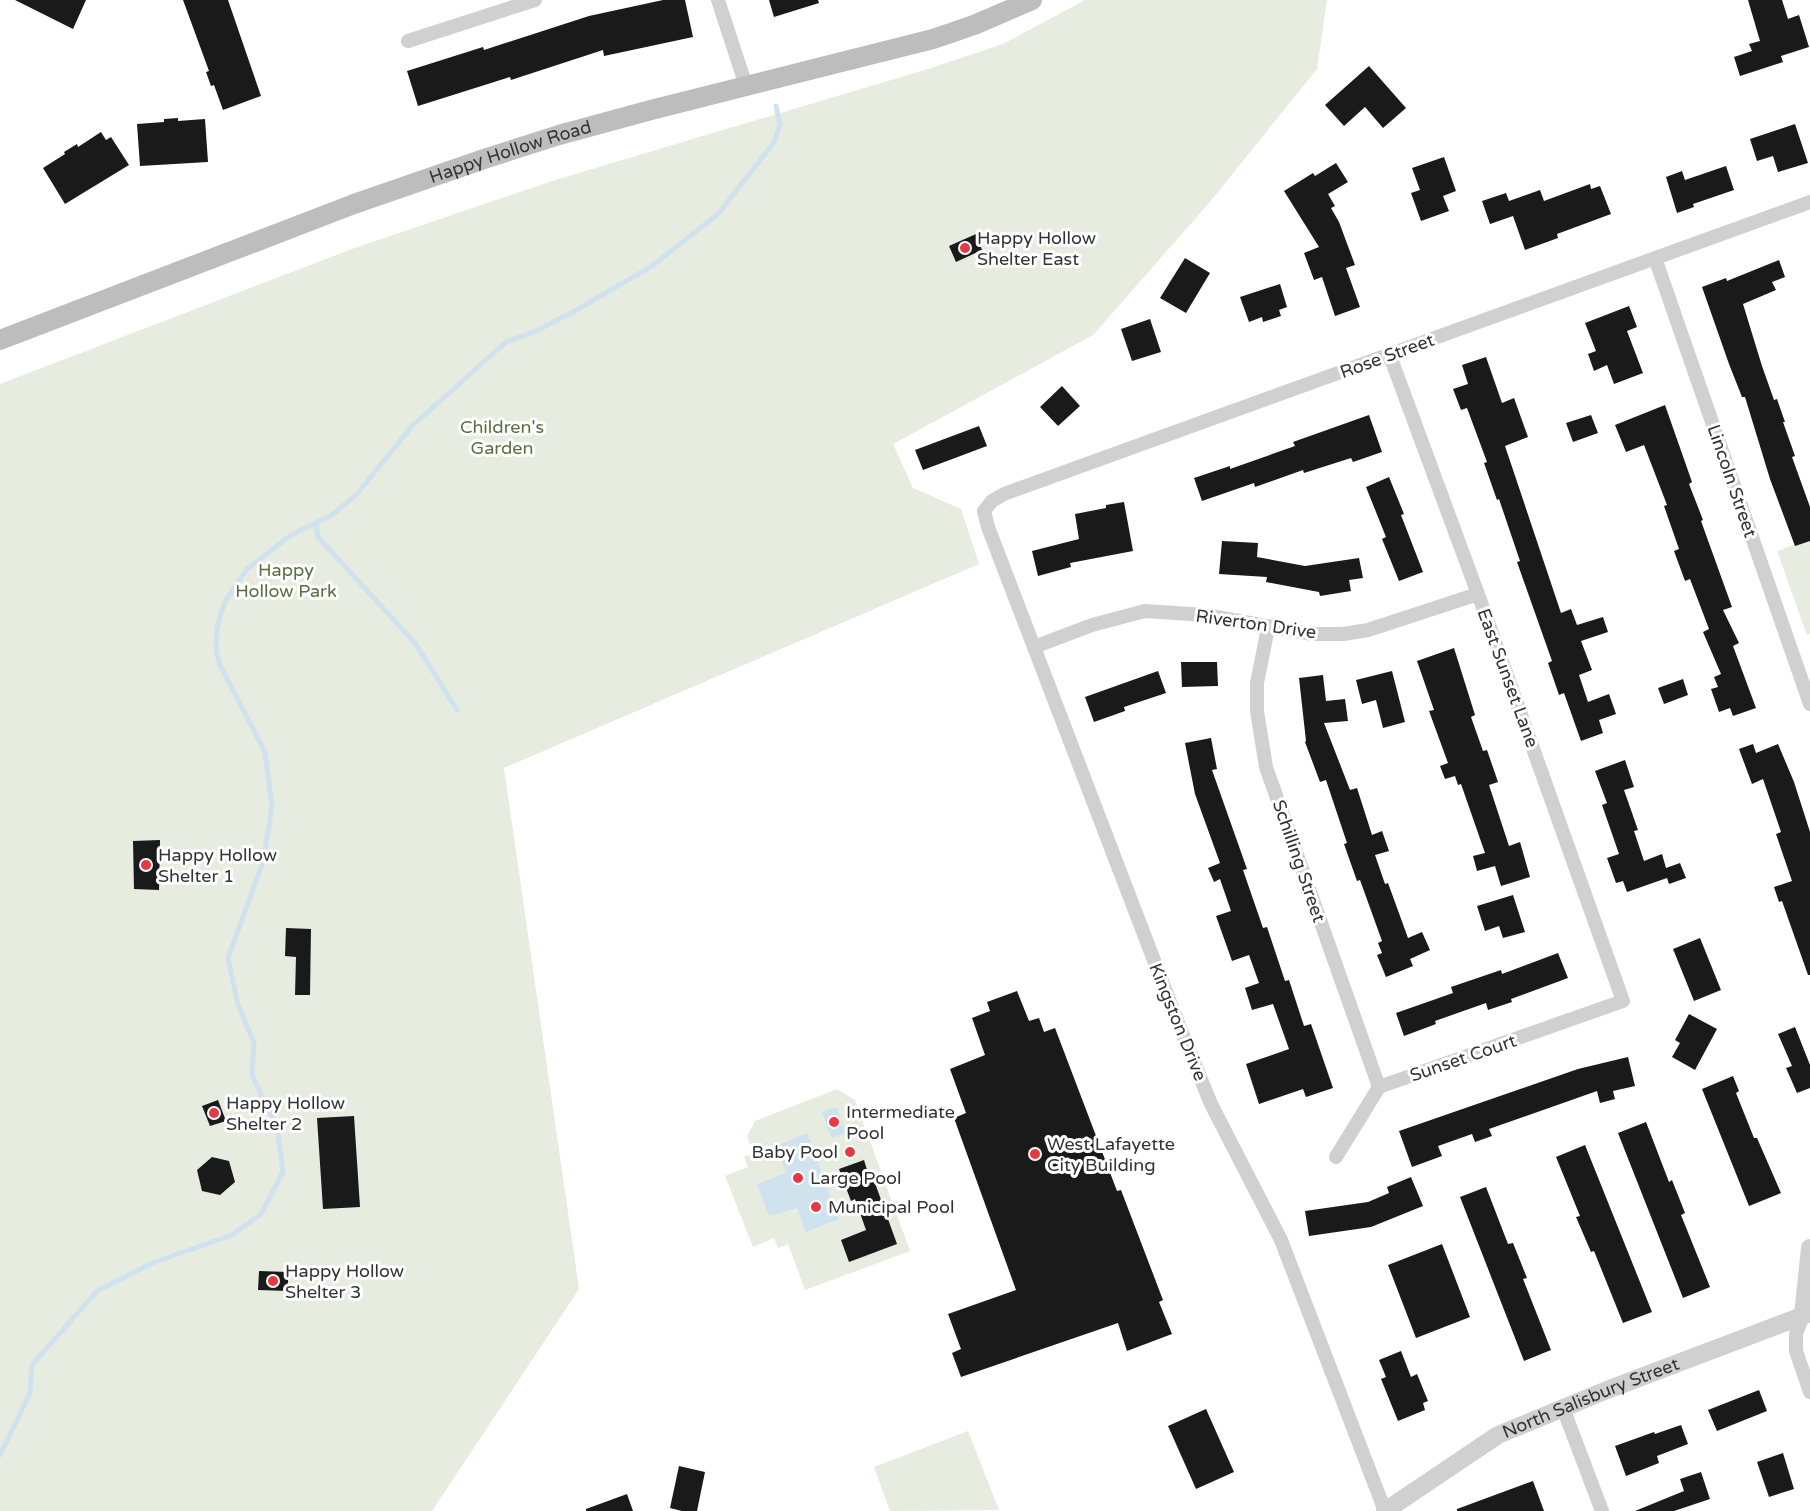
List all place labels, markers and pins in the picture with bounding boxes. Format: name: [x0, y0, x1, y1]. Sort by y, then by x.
place label: Happy Hollow Shelter East: [977, 227, 1096, 270]
marker: Happy Hollow Shelter East: [958, 241, 972, 255]
place label: Happy Hollow Shelter 1: [158, 844, 277, 887]
marker: Happy Hollow Shelter 1: [139, 858, 153, 872]
place label: Happy Hollow Shelter 2: [226, 1092, 345, 1135]
place label: Intermediate Pool: [846, 1101, 955, 1144]
marker: Happy Hollow Shelter 2: [207, 1106, 221, 1120]
marker: Intermediate Pool: [827, 1115, 841, 1129]
place label: West Lafayette City Building: [1047, 1133, 1175, 1176]
place label: Baby Pool: [752, 1141, 838, 1163]
marker: Baby Pool: [843, 1145, 857, 1159]
marker: West Lafayette City Building: [1028, 1147, 1042, 1161]
place label: Large Pool: [810, 1167, 902, 1189]
marker: Large Pool: [791, 1171, 805, 1185]
place label: Municipal Pool: [828, 1196, 955, 1218]
marker: Municipal Pool: [809, 1200, 823, 1214]
place label: Happy Hollow Shelter 3: [285, 1260, 404, 1303]
marker: Happy Hollow Shelter 3: [266, 1274, 280, 1288]

